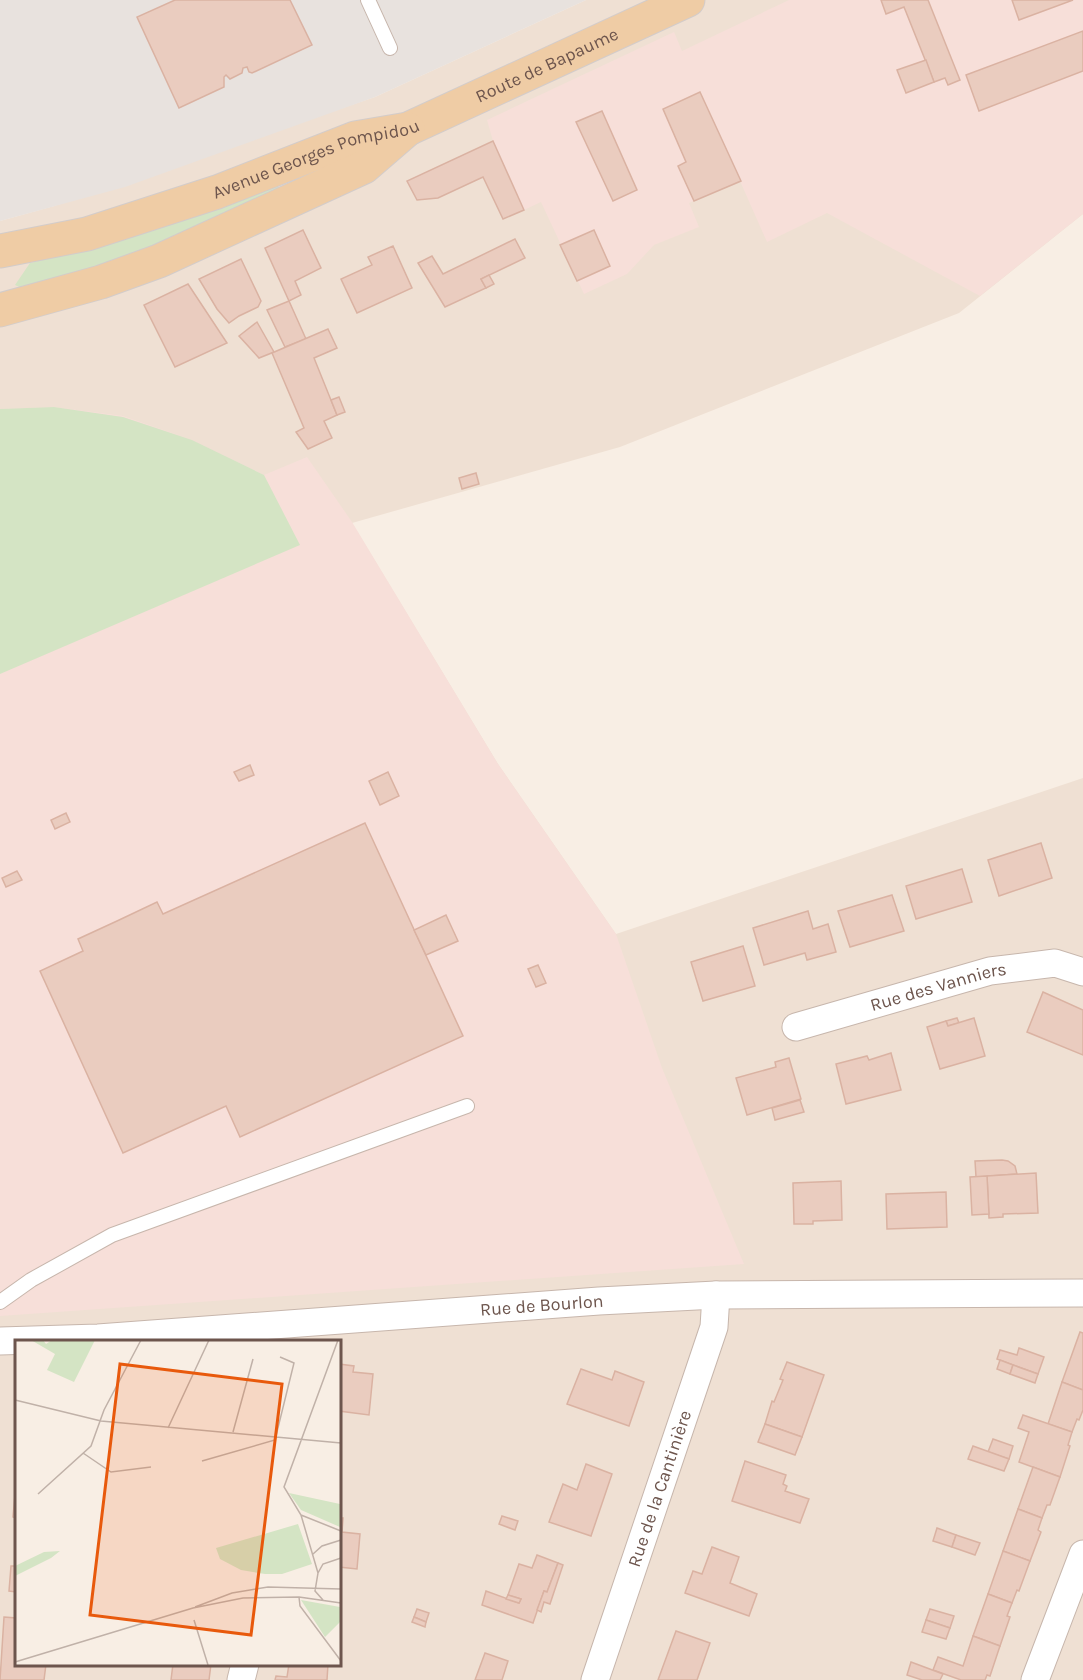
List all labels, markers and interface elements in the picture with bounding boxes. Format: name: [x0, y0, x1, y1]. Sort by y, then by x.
street label: Route de Bapaume: [472, 23, 622, 107]
street label: Avenue Georges Pompidou: [209, 114, 423, 204]
street label: Rue des Vanniers: [867, 958, 1008, 1016]
street label: Rue de Bourlon: [479, 1290, 604, 1321]
inset map: [15, 1340, 340, 1665]
street label: Rue de la Cantinière: [623, 1407, 696, 1570]

